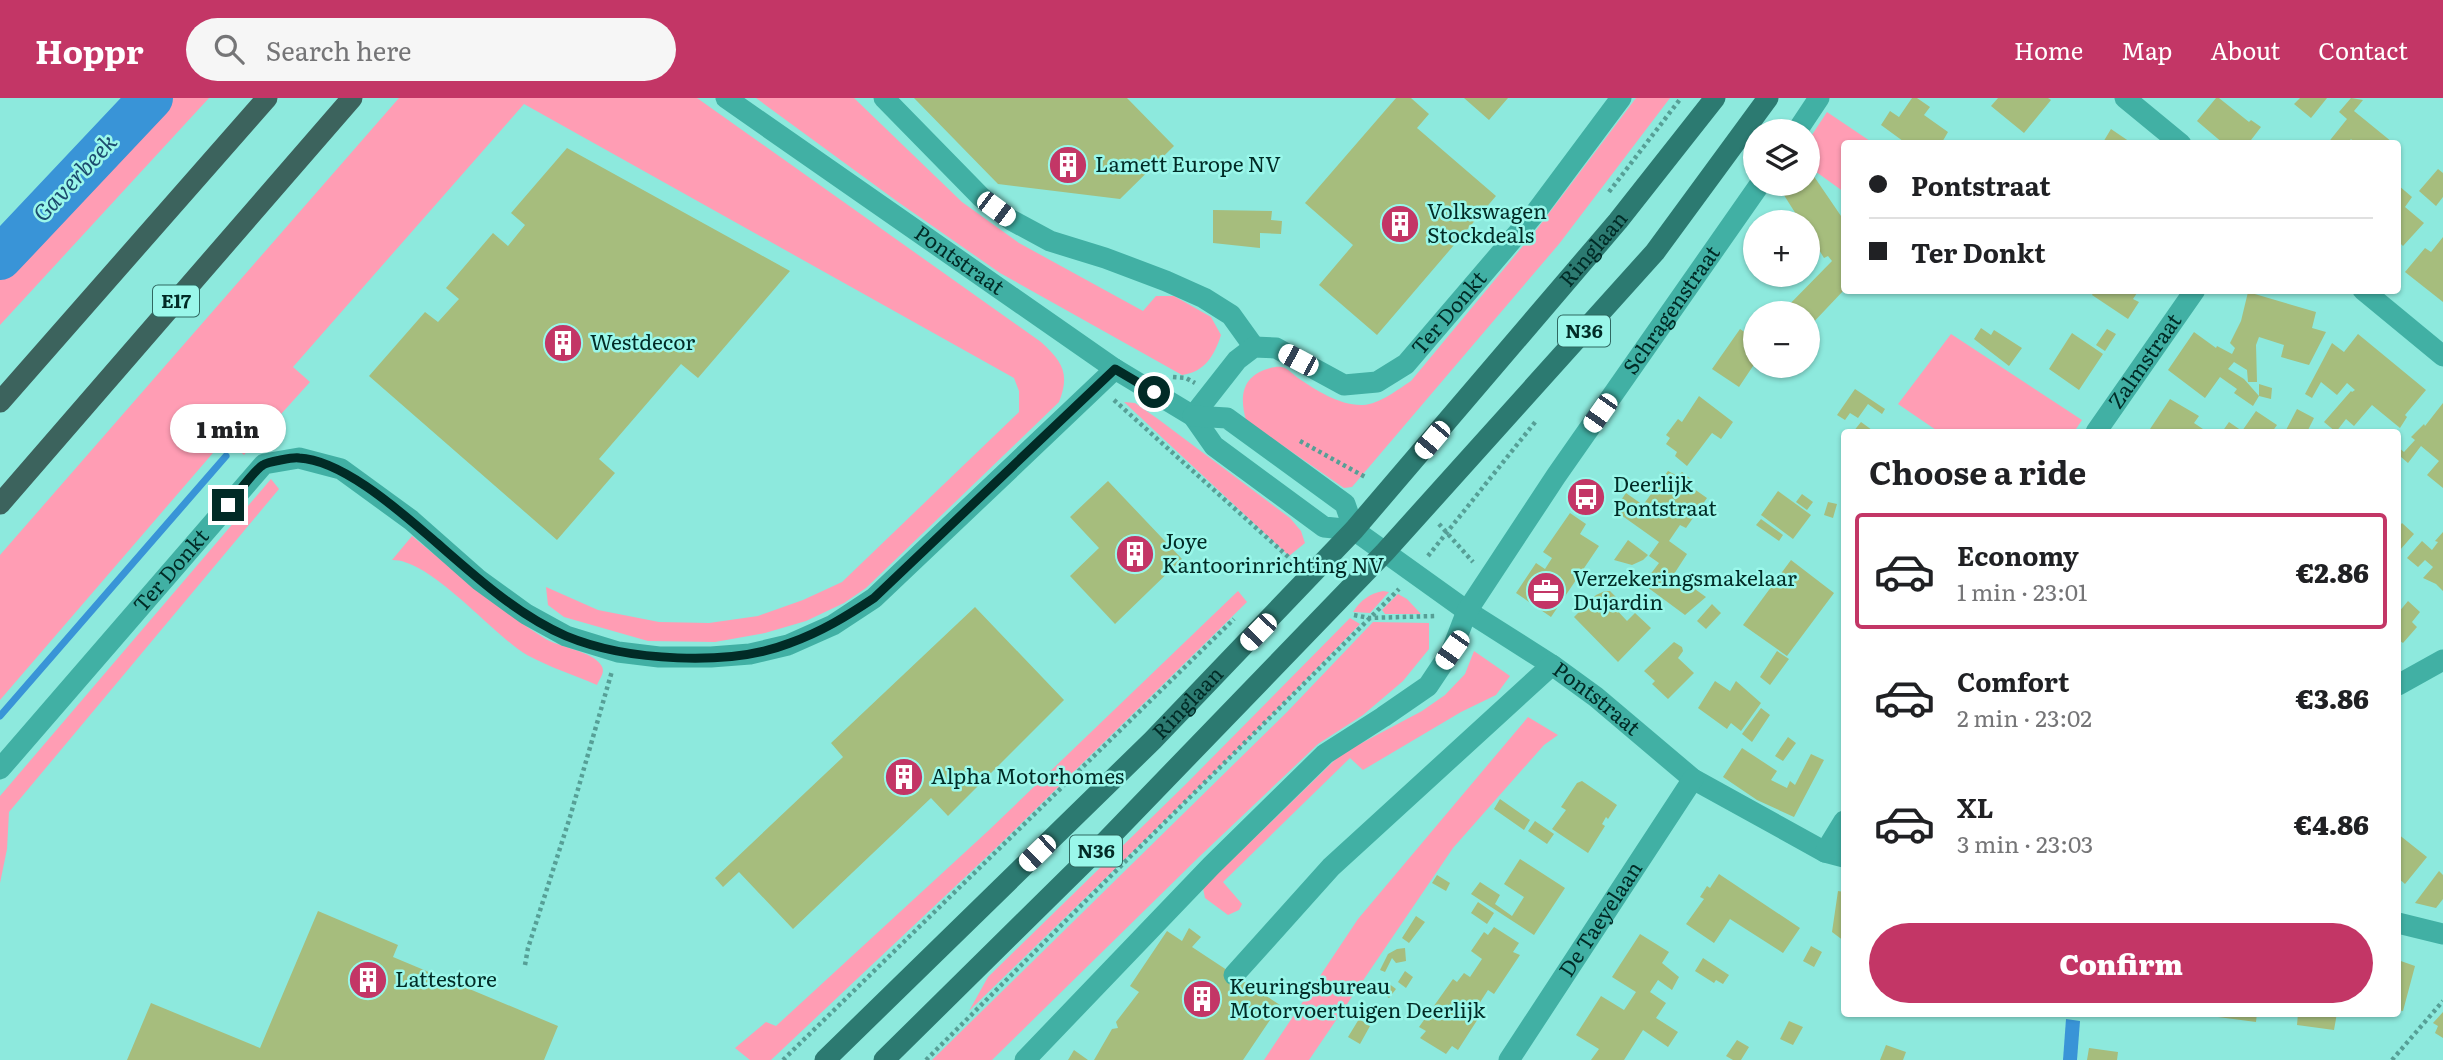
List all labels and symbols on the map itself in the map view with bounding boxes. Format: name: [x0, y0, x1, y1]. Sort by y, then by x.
water label: Gaverbeek: [24, 125, 124, 228]
building icon: Lamett Europe NV: [1047, 144, 1089, 186]
place label: Lamett Europe NV: [1095, 147, 1281, 178]
car: [973, 188, 1020, 230]
place label: Volkswagen Stockdeals: [1427, 194, 1547, 249]
building icon: Volkswagen Stockdeals: [1379, 203, 1421, 245]
street label: Ringlaan: [1550, 203, 1633, 292]
street label: Pontstraat: [909, 216, 1012, 301]
street label: Schragenstraat: [1614, 237, 1726, 380]
street label: Ter Donkt: [1402, 262, 1493, 361]
road number: E17: [153, 286, 199, 316]
street label: Zalmstraat: [2099, 306, 2188, 414]
road number: N36: [1558, 316, 1610, 346]
building icon: Westdecor: [542, 322, 584, 364]
place label: Westdecor: [590, 325, 695, 356]
car: [1275, 341, 1322, 379]
route start: [1138, 376, 1170, 408]
car: [1580, 390, 1621, 436]
callout: 1 min: [170, 404, 286, 452]
car: [1411, 417, 1454, 463]
place label: Deerlijk Pontstraat: [1613, 467, 1717, 522]
bus stop icon: Deerlijk Pontstraat: [1565, 476, 1607, 518]
route end: [212, 489, 244, 521]
street label: Ter Donkt: [124, 520, 215, 618]
place label: Joye Kantoorinrichting NV: [1162, 524, 1385, 579]
building icon: Joye Kantoorinrichting NV: [1114, 533, 1156, 575]
place label: Verzekeringsmakelaar Dujardin: [1573, 561, 1797, 616]
office icon: Verzekeringsmakelaar Dujardin: [1525, 570, 1567, 612]
car: [1236, 610, 1281, 654]
car: [1432, 627, 1473, 673]
street label: Pontstraat: [1547, 653, 1649, 742]
street label: Ringlaan: [1144, 658, 1229, 745]
building icon: Alpha Motorhomes: [883, 756, 925, 798]
place label: Alpha Motorhomes: [931, 759, 1124, 790]
car: [1015, 831, 1060, 875]
road number: N36: [1070, 836, 1122, 866]
street label: De Taeyelaan: [1550, 854, 1648, 982]
building icon: Lattestore: [347, 959, 389, 1001]
place label: Lattestore: [395, 962, 497, 993]
place label: Keuringsbureau Motorvoertuigen Deerlijk: [1229, 969, 1486, 1024]
building icon: Keuringsbureau Motorvoertuigen Deerlijk: [1181, 978, 1223, 1020]

